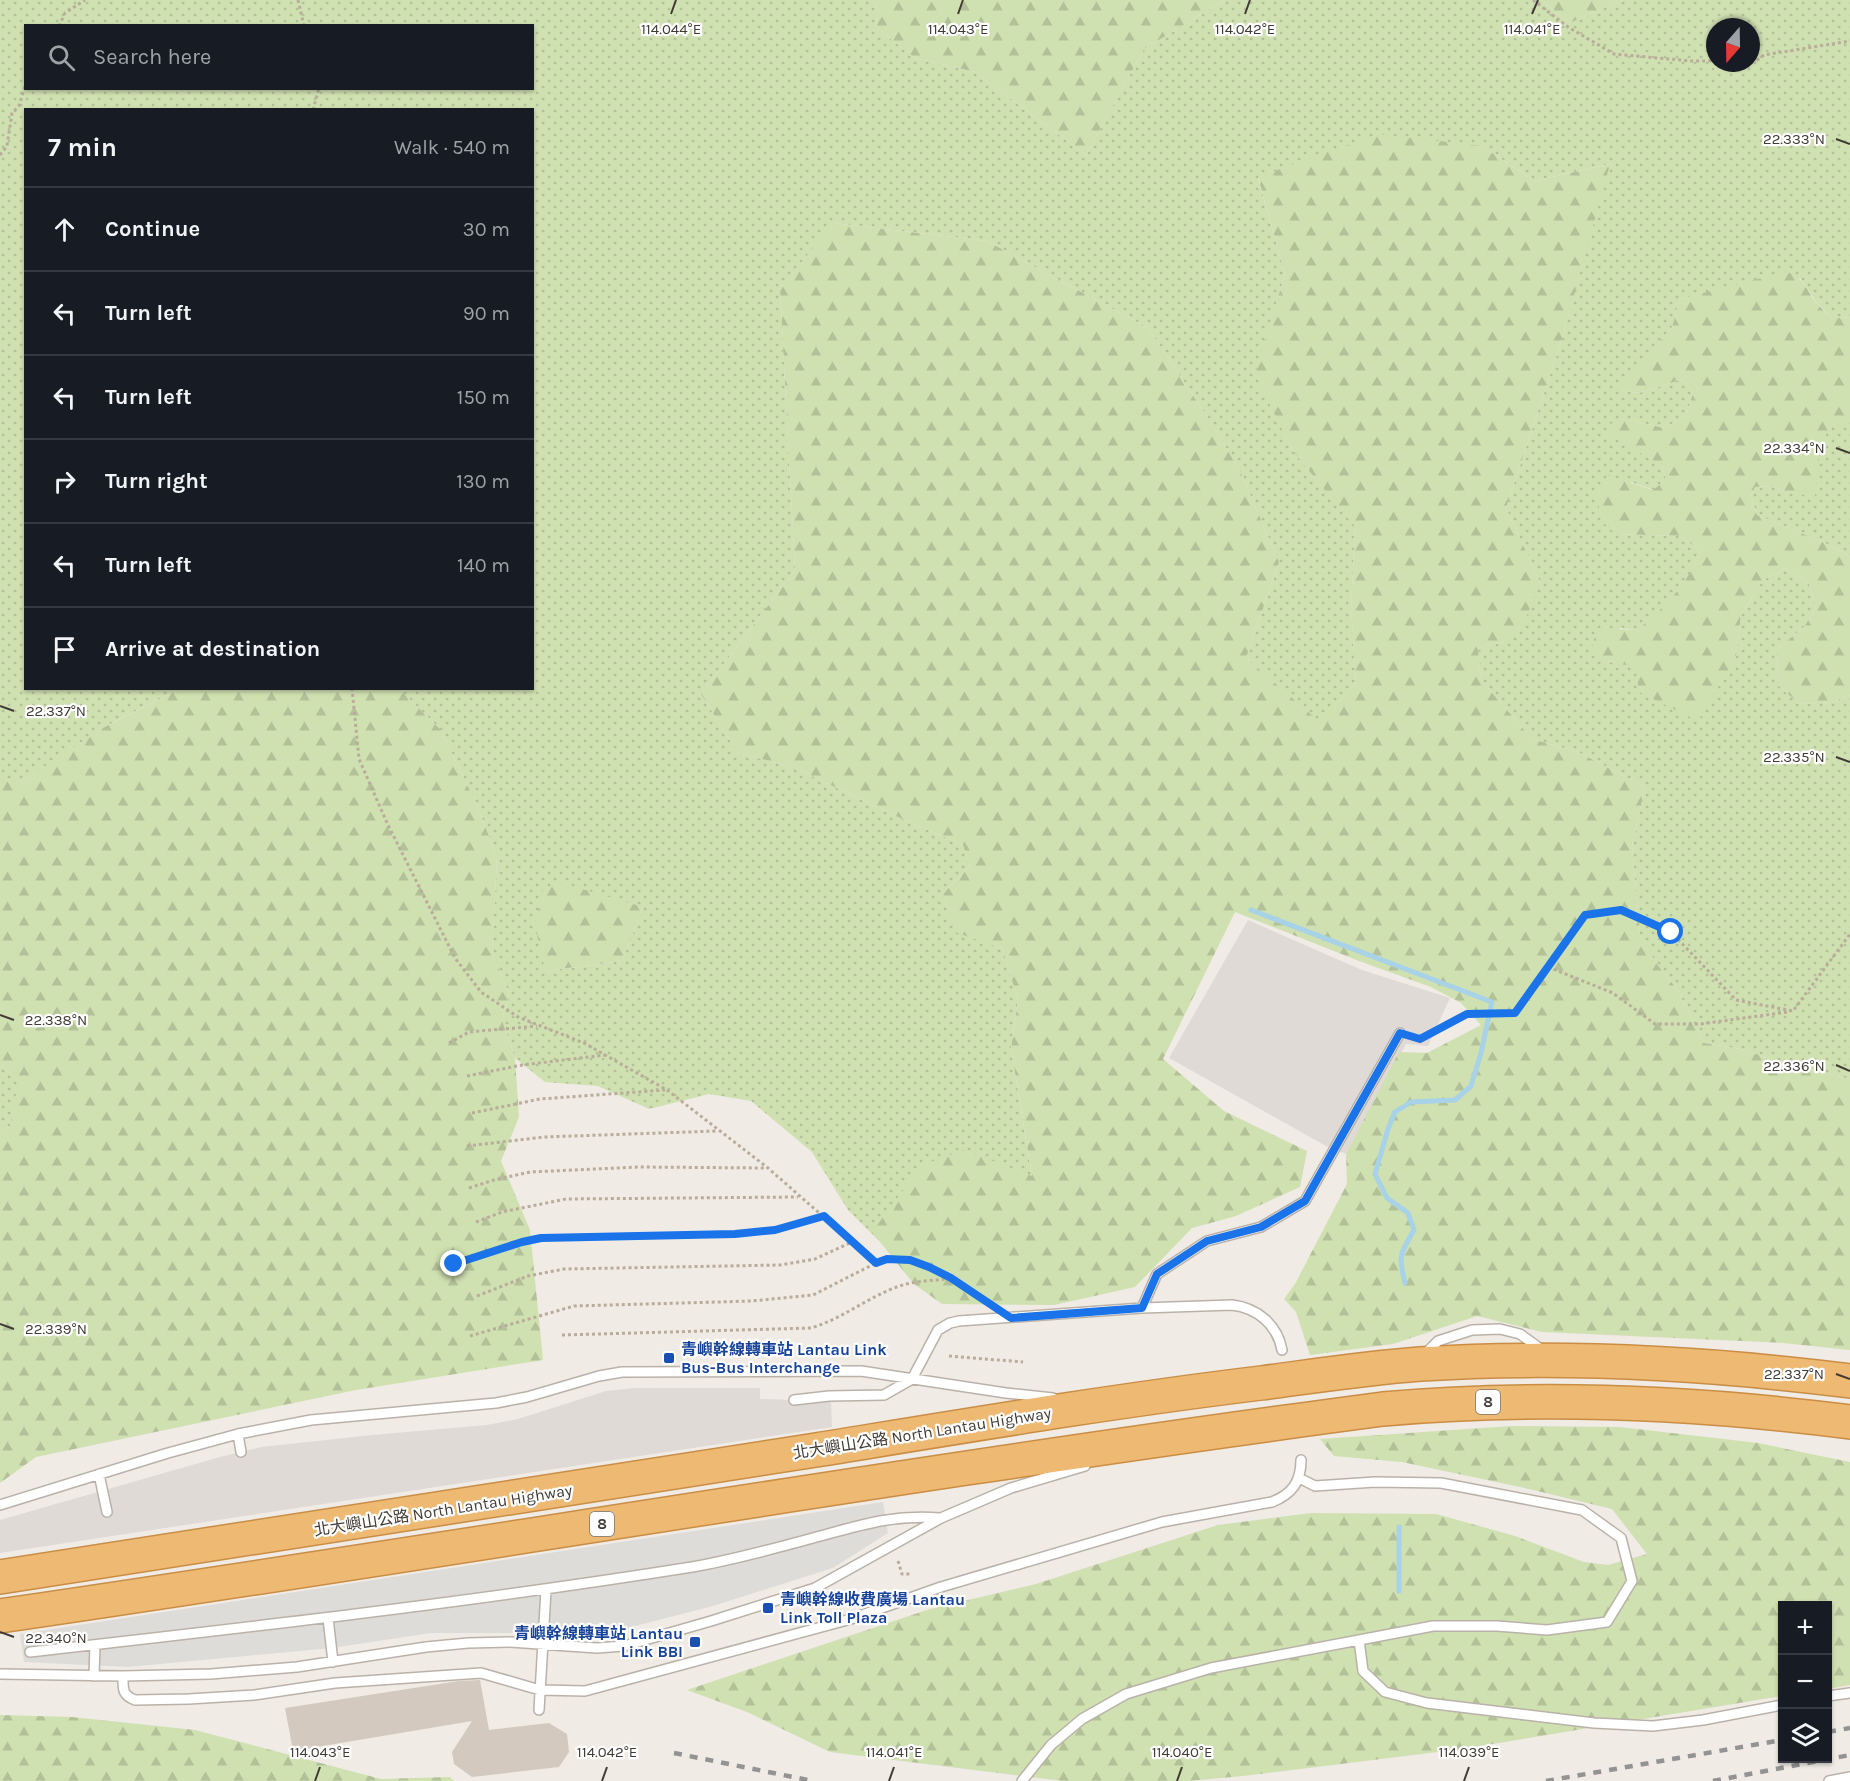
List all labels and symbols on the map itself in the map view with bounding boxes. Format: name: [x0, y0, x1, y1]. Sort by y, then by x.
north arrow: [1706, 18, 1760, 72]
text: 114.044°E: [641, 20, 701, 38]
text: 114.043°E: [928, 20, 988, 38]
text: 114.042°E: [1215, 20, 1275, 38]
text: 114.041°E: [1504, 20, 1560, 38]
text: 22.333°N: [1763, 130, 1825, 148]
text: 22.334°N: [1763, 439, 1825, 457]
text: 22.337°N: [26, 702, 86, 720]
text: 22.335°N: [1763, 748, 1825, 766]
route start: [1657, 918, 1683, 944]
text: 22.338°N: [25, 1011, 87, 1029]
text: 22.336°N: [1763, 1057, 1825, 1075]
route end: [440, 1250, 466, 1276]
text: 22.339°N: [25, 1320, 87, 1338]
place label: 青嶼幹線轉車站 Lantau Link Bus-Bus Interchange: [681, 1340, 887, 1377]
marker: 青嶼幹線轉車站 Lantau Link Bus-Bus Interchange: [662, 1351, 676, 1365]
text: 22.337°N: [1764, 1365, 1824, 1383]
road number: 8: [1476, 1390, 1500, 1414]
street label: 北大嶼山公路 North Lantau Highway: [792, 1403, 1053, 1463]
street label: 北大嶼山公路 North Lantau Highway: [313, 1480, 574, 1540]
road number: 8: [590, 1512, 614, 1536]
place label: 青嶼幹線收費廣場 Lantau Link Toll Plaza: [780, 1590, 965, 1627]
marker: 青嶼幹線收費廣場 Lantau Link Toll Plaza: [761, 1601, 775, 1615]
place label: 青嶼幹線轉車站 Lantau Link BBI: [514, 1624, 683, 1661]
text: 22.340°N: [25, 1629, 87, 1647]
marker: 青嶼幹線轉車站 Lantau Link BBI: [688, 1635, 702, 1649]
text: 114.043°E: [290, 1743, 350, 1761]
text: 114.042°E: [577, 1743, 637, 1761]
text: 114.041°E: [866, 1743, 922, 1761]
text: 114.040°E: [1152, 1743, 1212, 1761]
text: 114.039°E: [1439, 1743, 1499, 1761]

